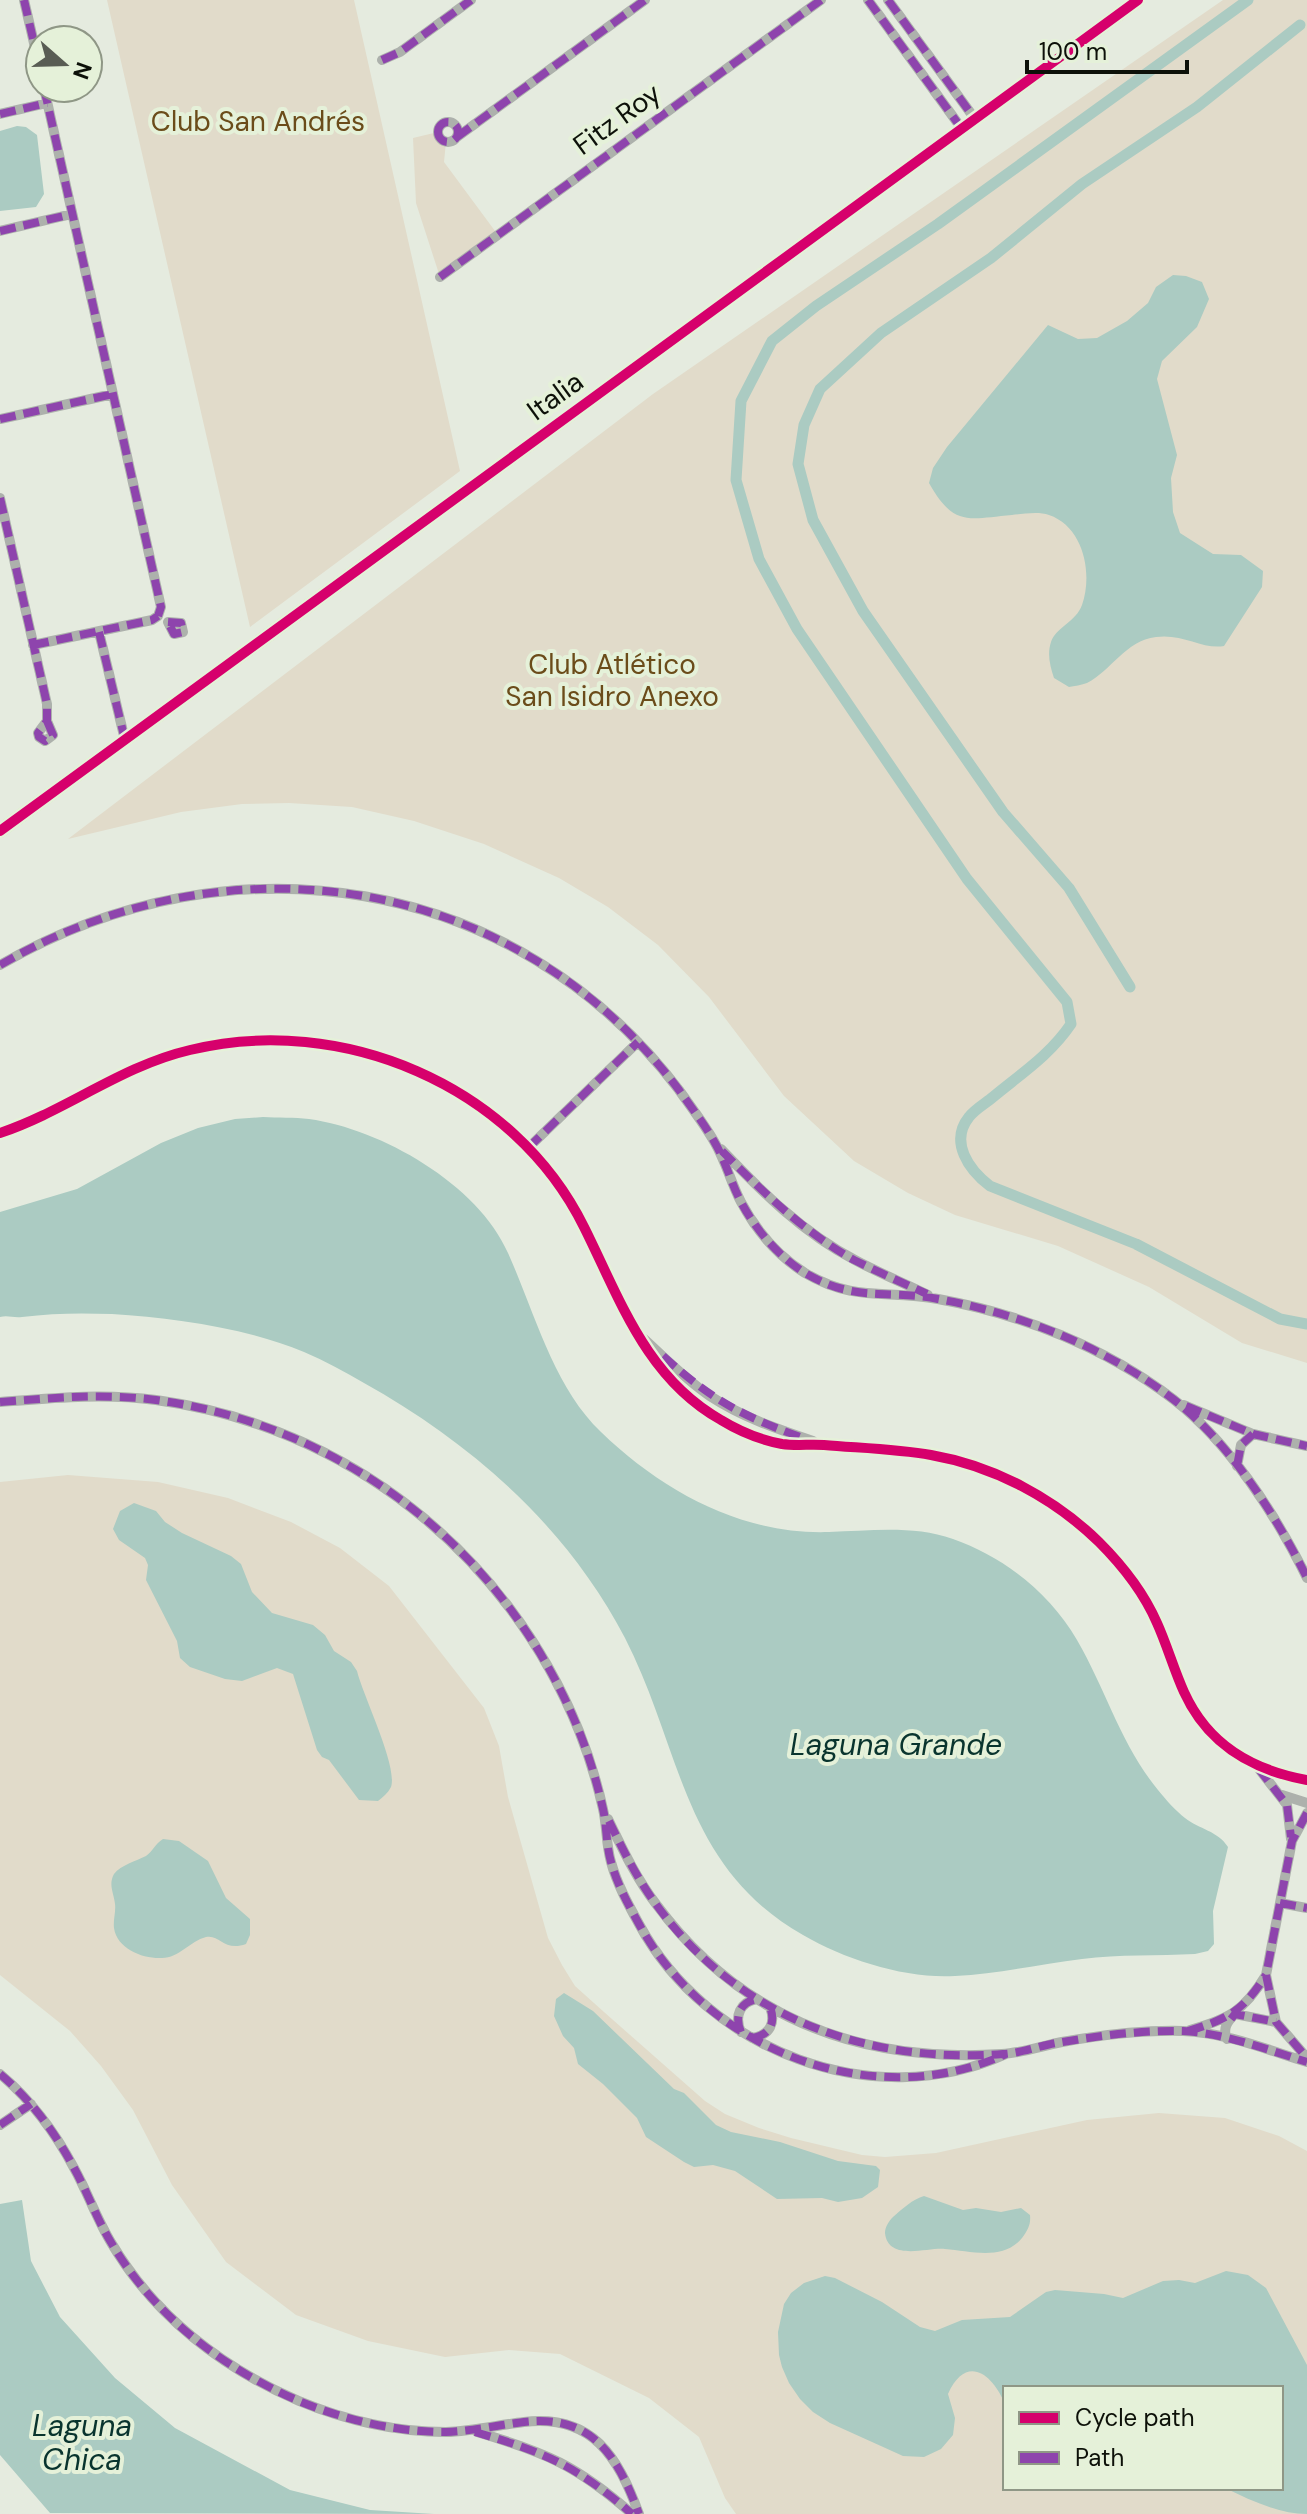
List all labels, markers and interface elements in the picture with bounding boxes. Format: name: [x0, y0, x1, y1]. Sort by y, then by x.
north arrow: [24, 24, 104, 104]
scale bar: [1027, 24, 1187, 74]
text: 100 m: [1039, 36, 1107, 67]
text: N: [66, 58, 99, 83]
street label: Fitz Roy: [566, 75, 668, 163]
park label: Club San Andrés: [151, 103, 365, 140]
street label: Italia: [519, 363, 591, 429]
park label: Club Atlético San Isidro Anexo: [505, 646, 719, 715]
water label: Laguna Grande: [790, 1725, 1002, 1764]
legend: [1003, 2386, 1283, 2490]
text: Cycle path: [1075, 2402, 1194, 2433]
water label: Laguna Chica: [32, 2406, 132, 2479]
text: Path: [1075, 2442, 1124, 2473]

